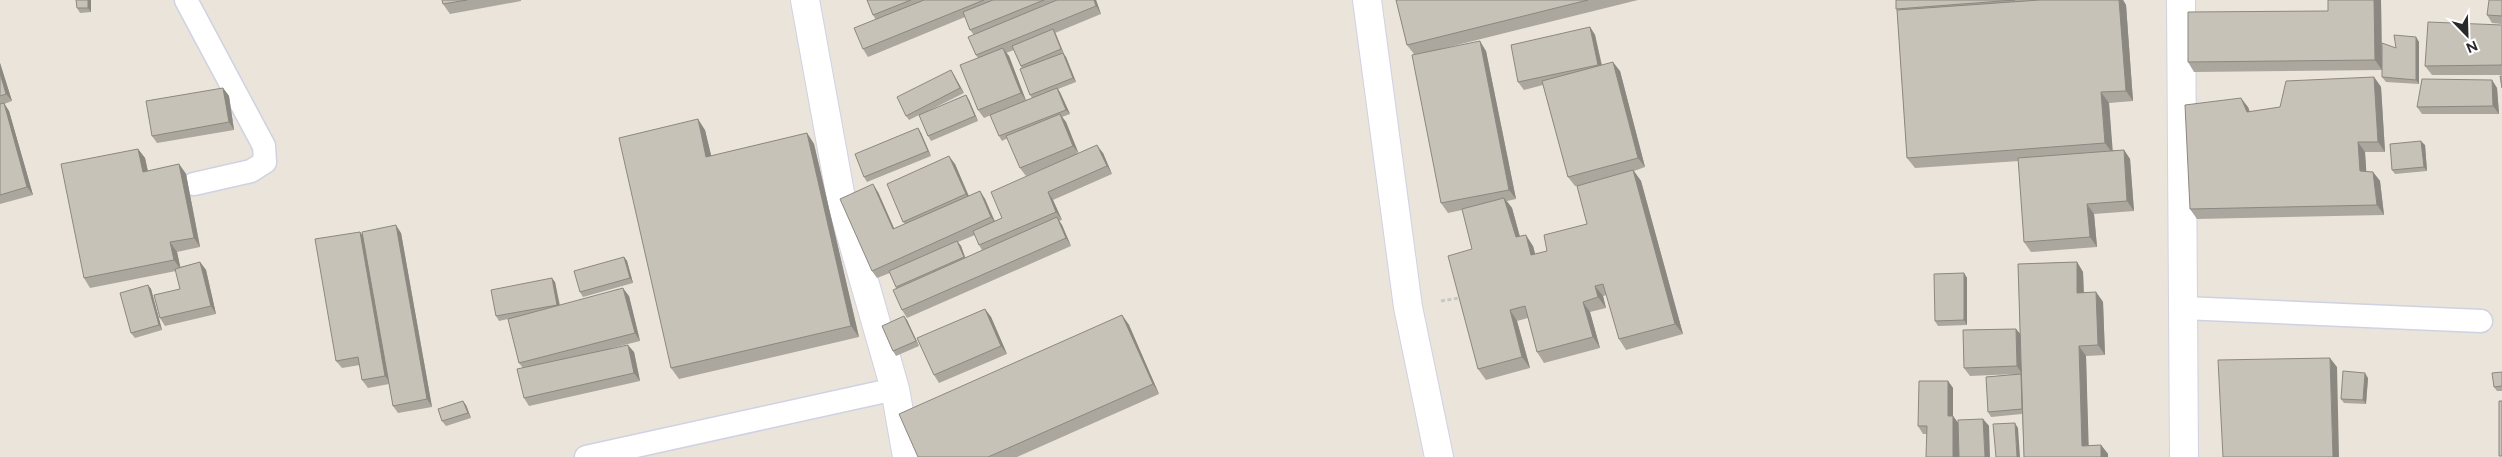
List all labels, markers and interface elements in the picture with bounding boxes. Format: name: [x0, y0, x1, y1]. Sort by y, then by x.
north arrow: [2442, 10, 2492, 60]
text: N: [2464, 37, 2480, 56]

